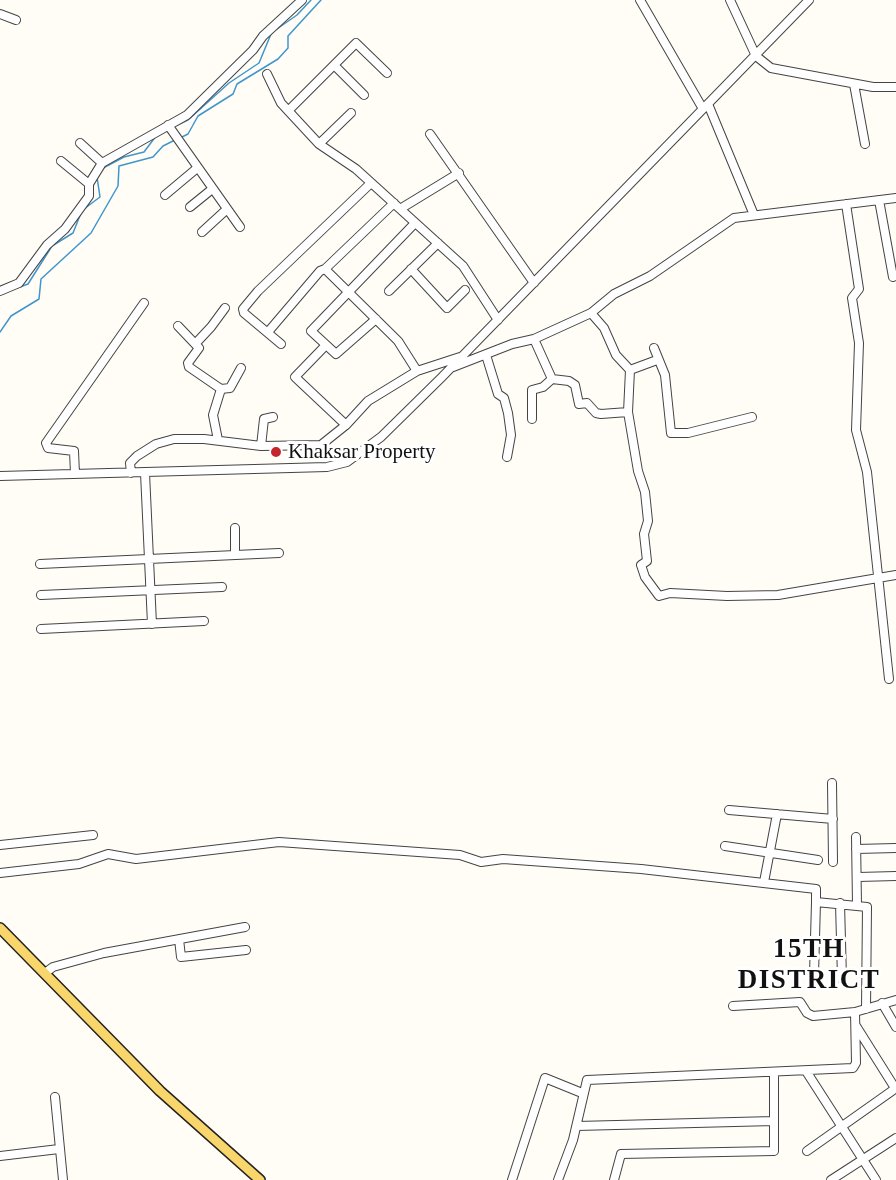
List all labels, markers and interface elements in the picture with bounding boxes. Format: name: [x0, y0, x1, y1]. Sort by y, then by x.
place label: Khaksar Property: [288, 439, 436, 465]
marker: Khaksar Property: [269, 445, 283, 459]
district label: 15TH DISTRICT: [738, 934, 880, 997]

